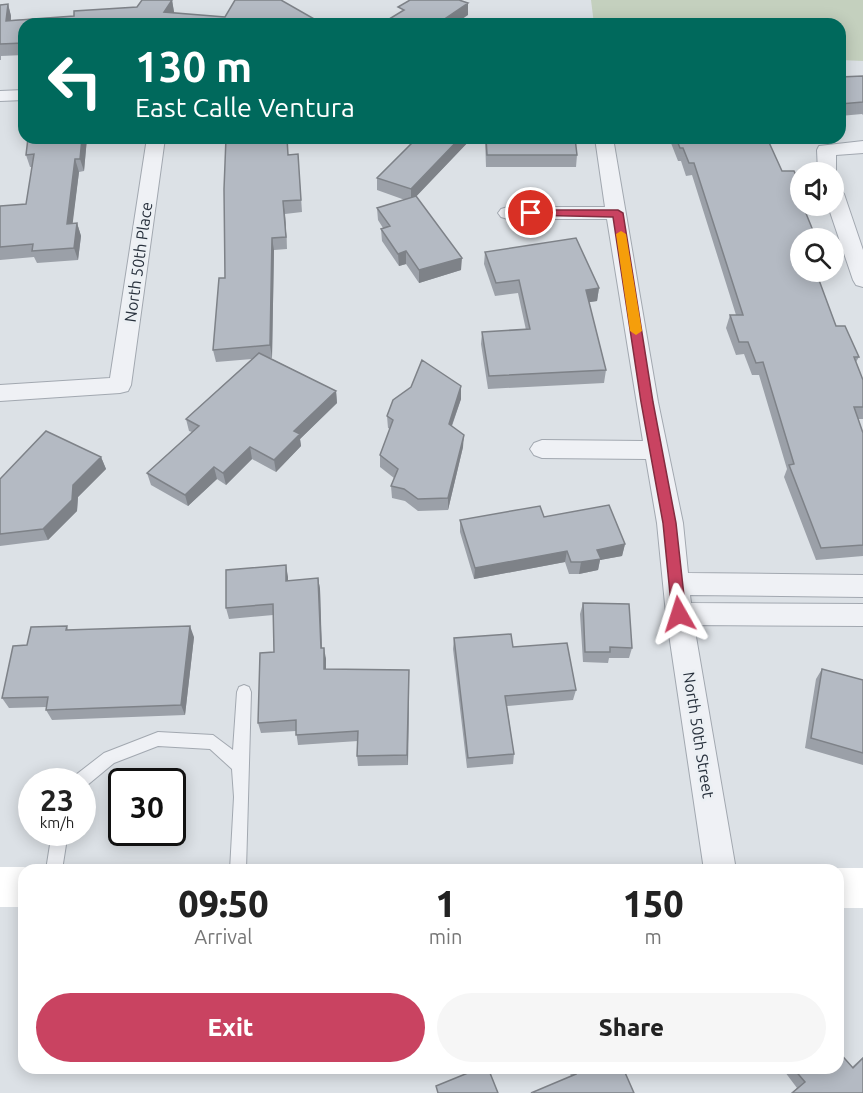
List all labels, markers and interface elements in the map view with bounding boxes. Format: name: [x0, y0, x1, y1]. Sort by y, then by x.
icon: left: [36, 42, 114, 120]
text: 130 m: [135, 43, 252, 90]
text: East Calle Ventura: [135, 92, 355, 122]
map controls: [790, 162, 844, 282]
button: sound: [790, 162, 844, 216]
pin: [505, 187, 556, 238]
icon: arrive: [514, 196, 547, 229]
street label: North 50th Place: [121, 201, 155, 323]
button: search: [790, 228, 844, 282]
position arrow: [647, 582, 711, 646]
street label: North 50th Street: [680, 671, 718, 800]
speed limit sign: 30: [108, 768, 186, 846]
text: 23: [40, 783, 74, 817]
text: km/h: [40, 814, 74, 831]
text: 09:50: [178, 883, 268, 924]
text: 1: [435, 883, 456, 924]
text: 150: [623, 883, 684, 924]
text: Arrival: [194, 925, 253, 948]
text: min: [429, 925, 462, 948]
text: m: [645, 925, 662, 948]
button: Exit: [36, 993, 425, 1062]
button: Share: [437, 993, 826, 1062]

